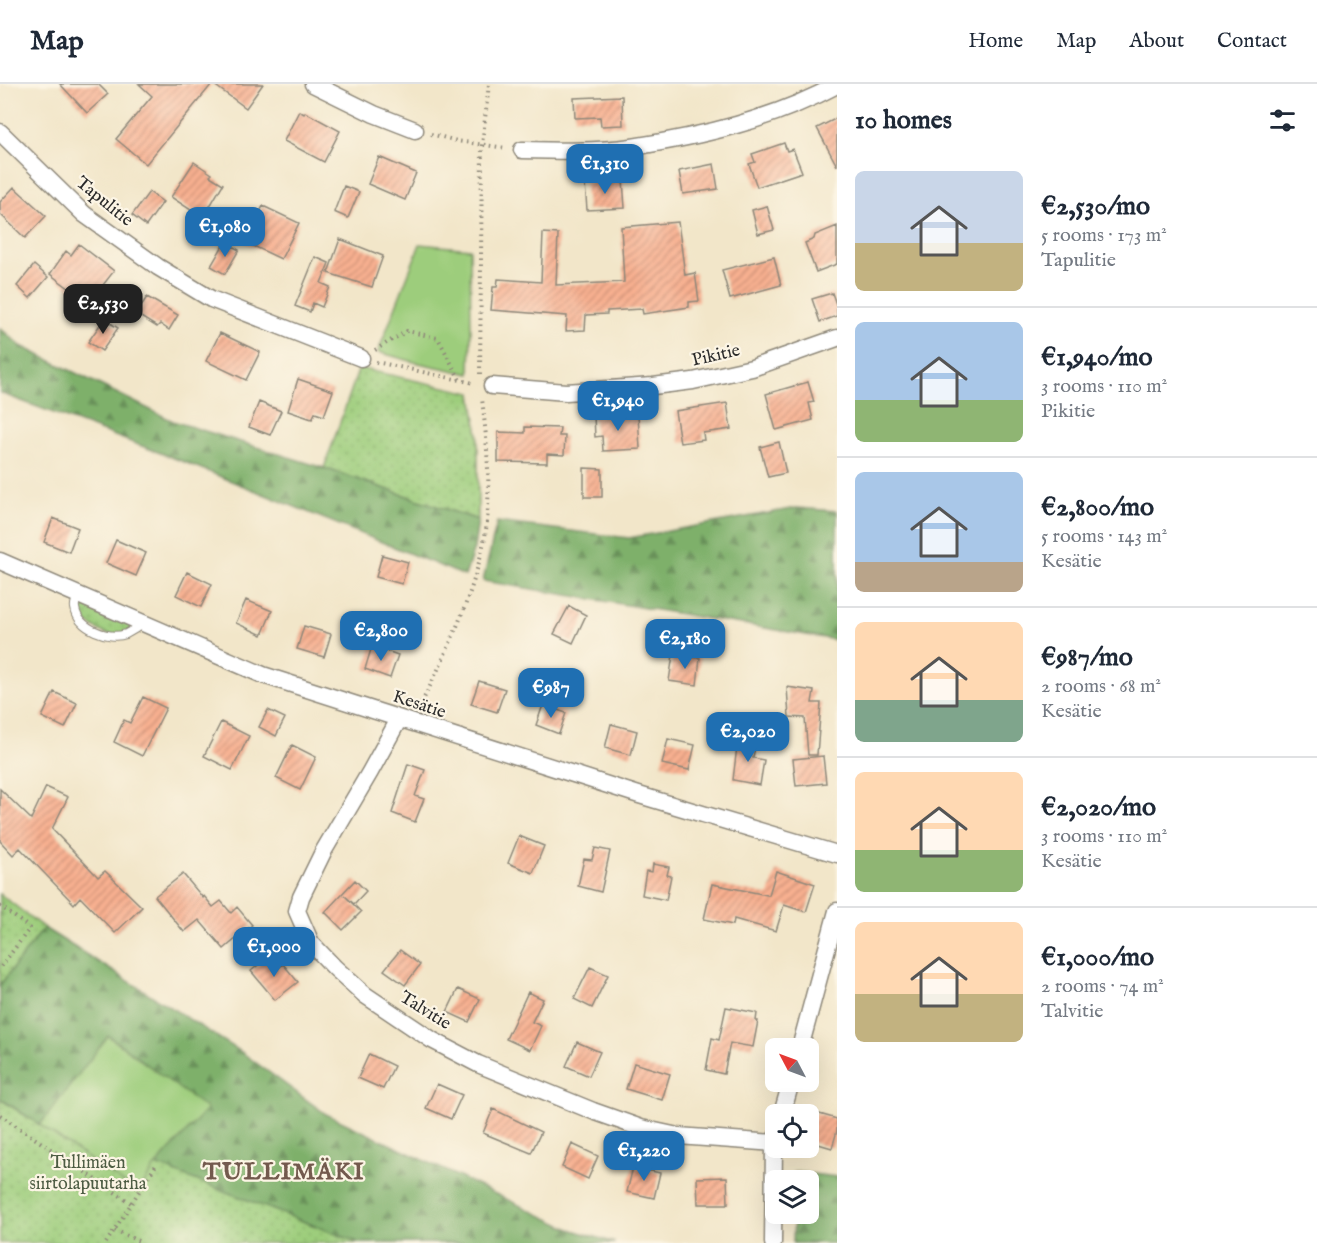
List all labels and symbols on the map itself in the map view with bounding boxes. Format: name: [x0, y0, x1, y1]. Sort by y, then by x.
pin: €1,310: [556, 144, 654, 195]
street label: Tapulitie: [71, 172, 137, 232]
pin: €1,080: [176, 207, 274, 258]
pin: €2,530: [54, 284, 152, 335]
street label: Pikitie: [690, 339, 742, 373]
pin: €1,940: [569, 381, 667, 432]
pin: €2,800: [332, 611, 430, 662]
pin: €2,180: [636, 619, 734, 670]
pin: €987: [515, 668, 587, 719]
street label: Kesätie: [390, 686, 448, 724]
pin: €2,020: [699, 712, 797, 763]
pin: €1,000: [225, 927, 323, 978]
street label: Talvitie: [395, 986, 455, 1036]
north arrow: [765, 1038, 819, 1092]
pin: €1,220: [595, 1131, 693, 1182]
park label: Tullimäen siirtolapuutarha: [29, 1152, 147, 1196]
district label: TULLIMÄKI: [202, 1157, 365, 1188]

